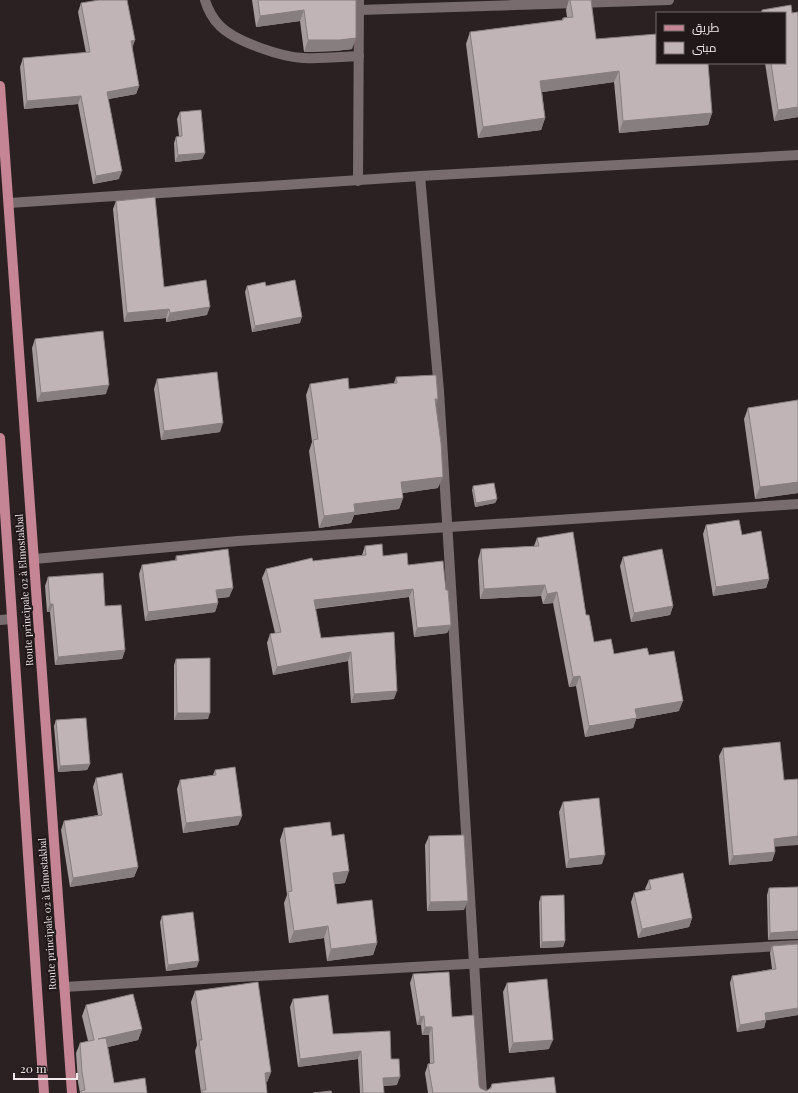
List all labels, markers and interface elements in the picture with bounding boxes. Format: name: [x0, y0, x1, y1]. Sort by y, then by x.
legend: [656, 12, 786, 64]
text: طريق: [692, 19, 720, 35]
text: مبنى: [692, 39, 717, 55]
street label: Route principale 02 à Elmostakbal: [12, 513, 36, 667]
street label: Route principale 02 à Elmostakbal: [35, 837, 59, 991]
scale bar: [14, 1055, 77, 1081]
text: 20 m: [20, 1060, 47, 1076]

